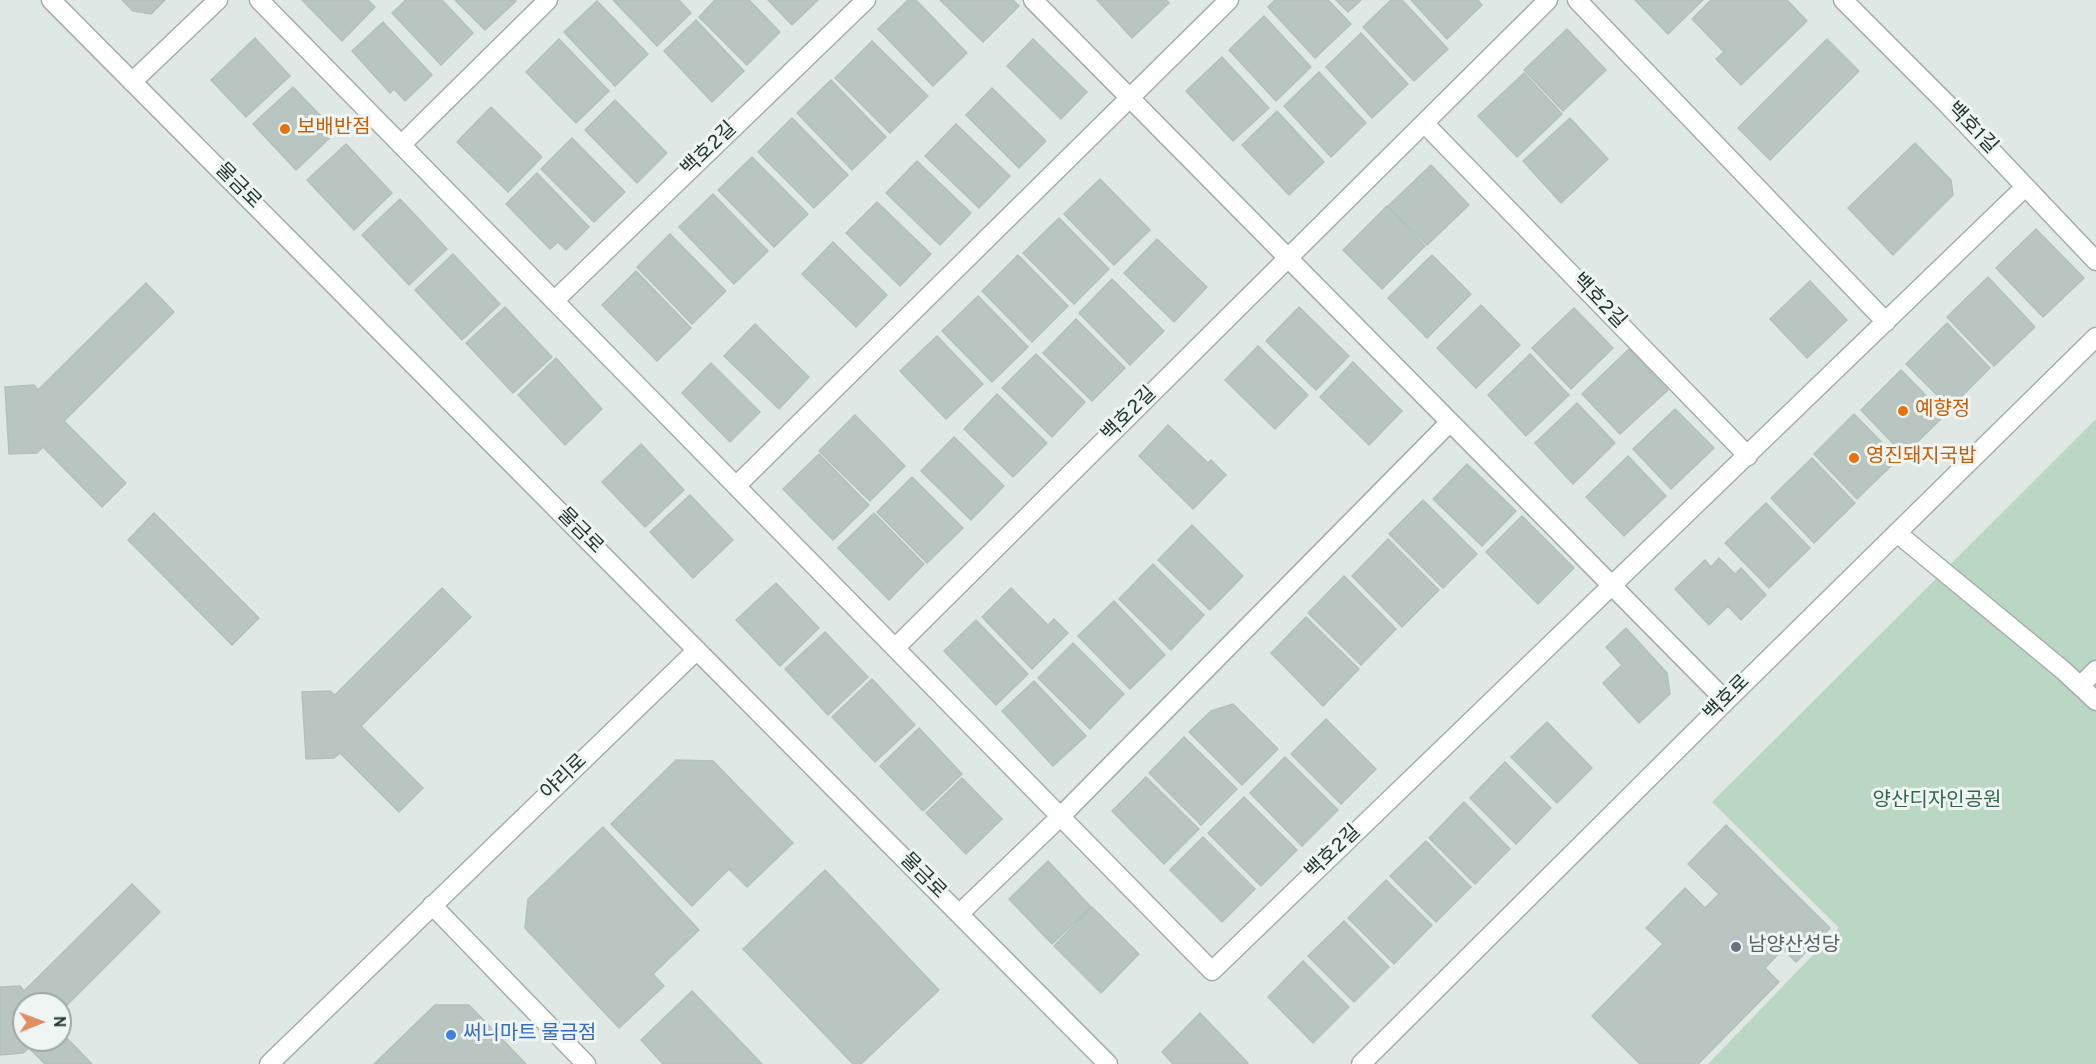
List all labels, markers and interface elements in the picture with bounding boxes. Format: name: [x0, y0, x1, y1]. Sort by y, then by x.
street label: 백호1길: [1941, 98, 2001, 160]
place label: 보배반점: [297, 117, 371, 141]
street label: 백호2길: [677, 118, 743, 182]
marker: 보배반점: [278, 122, 292, 136]
street label: 물금로: [209, 159, 265, 215]
street label: 백호2길: [1566, 269, 1630, 335]
street label: 백호2길: [1098, 383, 1162, 447]
place label: 예향정: [1915, 399, 1970, 423]
marker: 예향정: [1896, 404, 1910, 418]
place label: 영진돼지국밥: [1866, 446, 1976, 470]
marker: 영진돼지국밥: [1847, 451, 1861, 465]
street label: 물금로: [551, 504, 607, 560]
street label: 백호로: [1700, 671, 1756, 727]
street label: 야리로: [537, 750, 593, 806]
park label: 양산디자인공원: [1873, 790, 2001, 814]
street label: 백호2길: [1301, 821, 1367, 885]
street label: 물금로: [894, 849, 950, 905]
place label: 남양산성당: [1748, 935, 1840, 959]
marker: 남양산성당: [1729, 940, 1743, 954]
north arrow: [12, 992, 72, 1052]
text: N: [48, 1016, 68, 1028]
place label: 써니마트 물금점: [463, 1023, 596, 1047]
marker: 써니마트 물금점: [444, 1028, 458, 1042]

